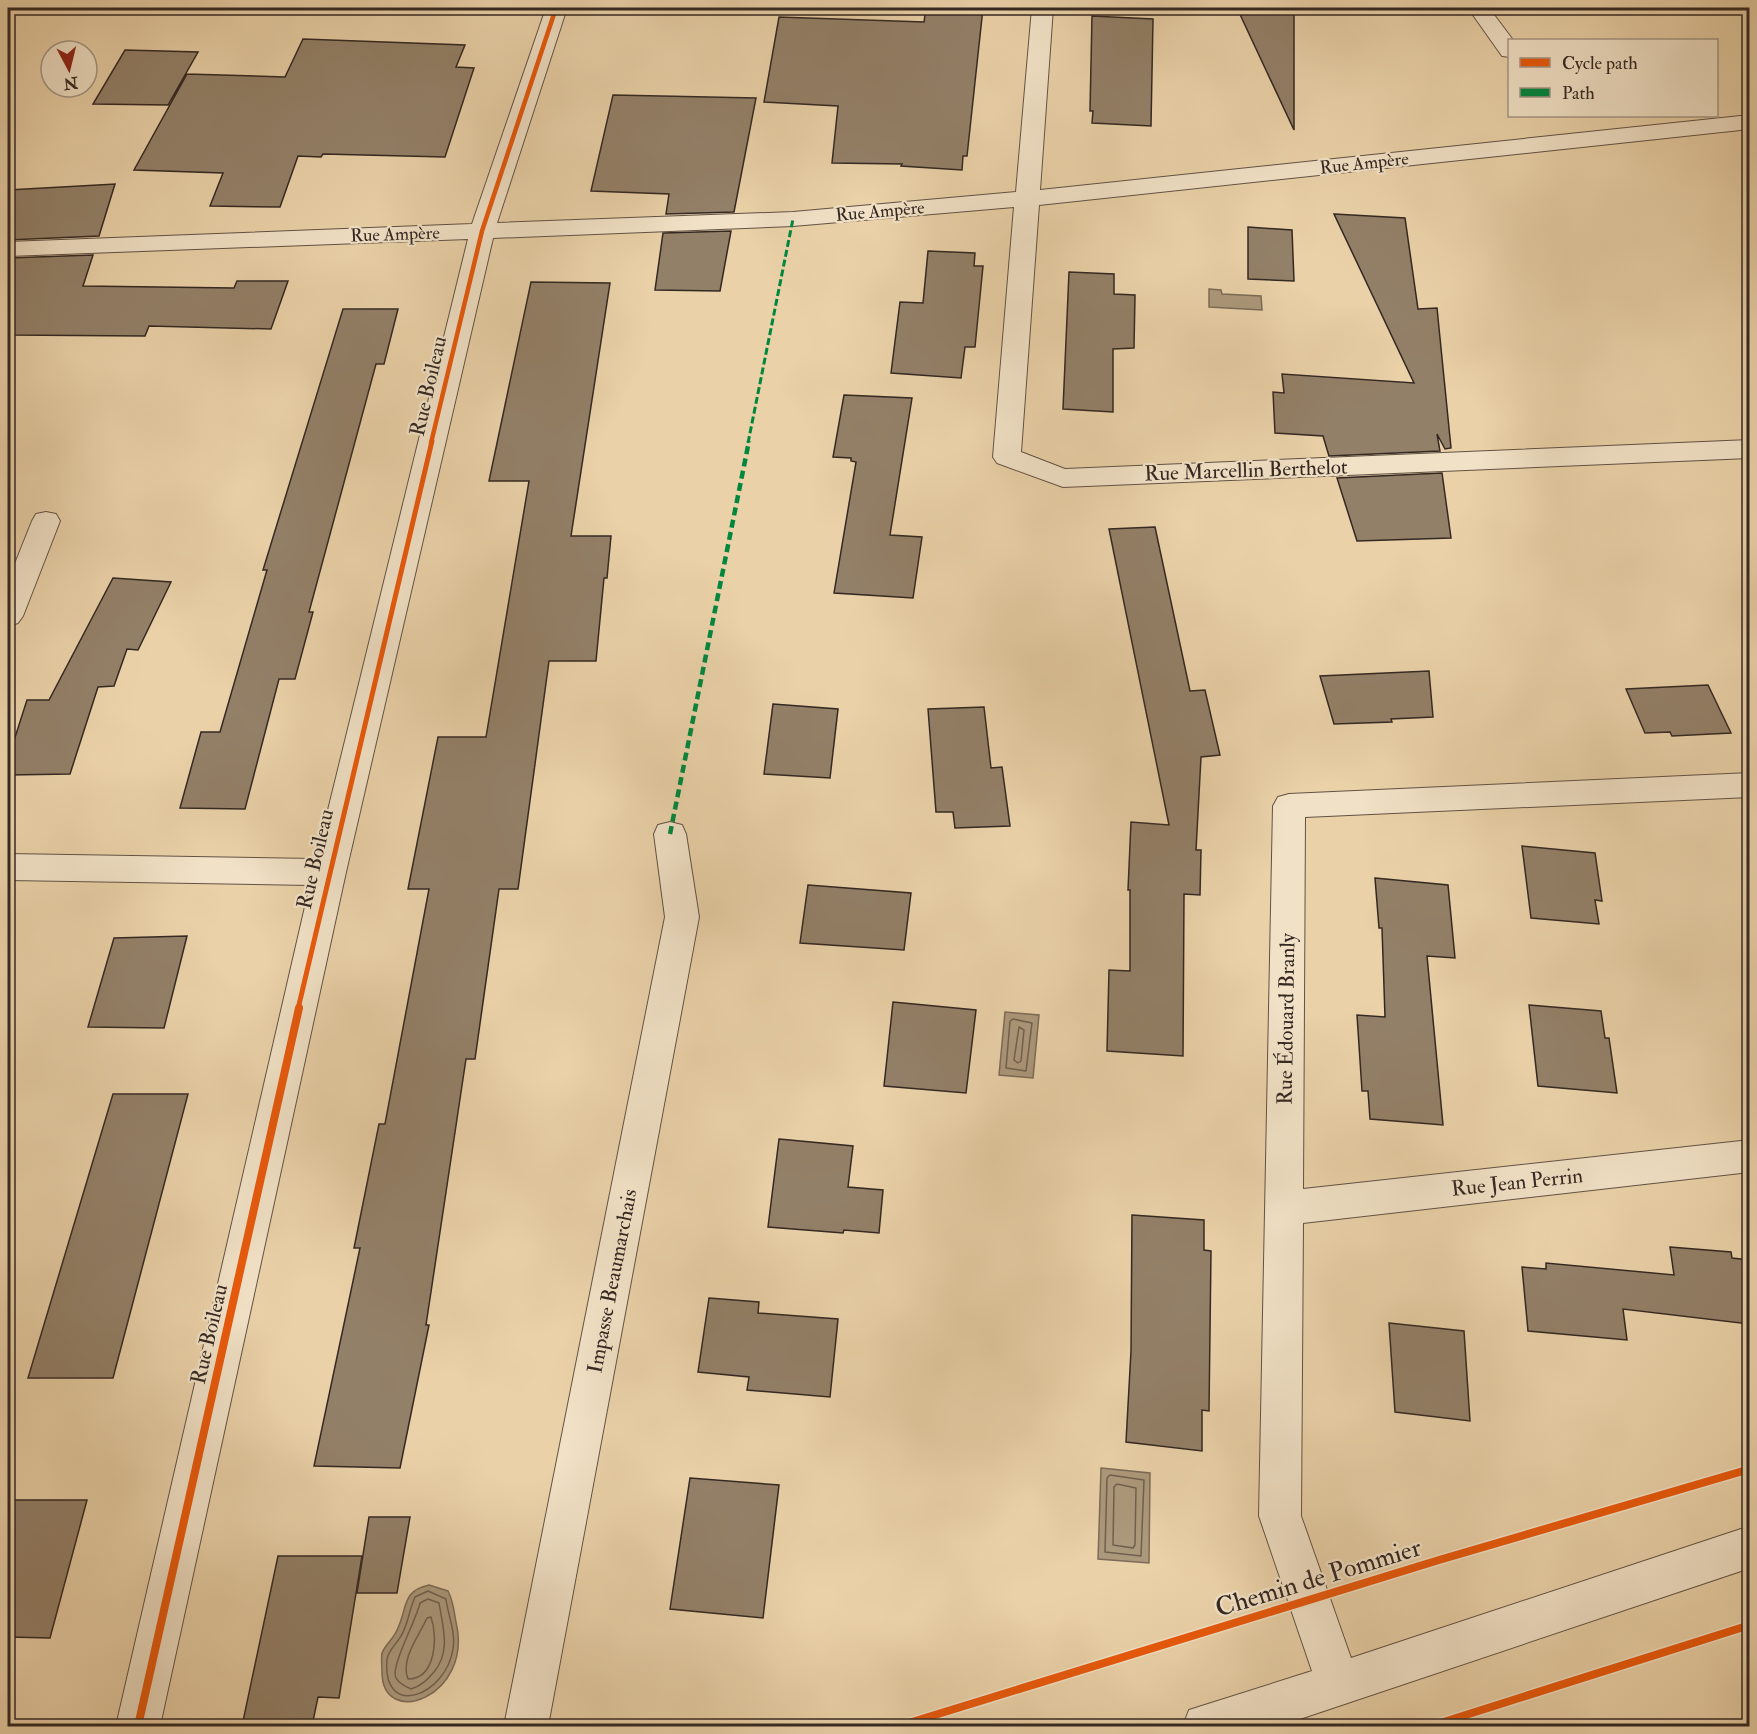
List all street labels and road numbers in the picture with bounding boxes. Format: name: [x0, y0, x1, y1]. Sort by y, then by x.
street label: Rue Ampère: [1318, 147, 1410, 180]
street label: Rue Ampère: [834, 196, 926, 227]
street label: Rue Ampère: [350, 221, 441, 248]
street label: Rue Boileau: [404, 333, 453, 439]
street label: Rue Marcellin Berthelot: [1144, 453, 1348, 488]
street label: Rue Boileau: [291, 806, 340, 912]
street label: Rue Édouard Branly: [1272, 932, 1302, 1105]
street label: Rue Jean Perrin: [1450, 1162, 1584, 1203]
street label: Impasse Beaumarchais: [581, 1187, 644, 1376]
street label: Rue Boileau: [185, 1281, 234, 1387]
street label: Chemin de Pommier: [1212, 1531, 1425, 1624]

